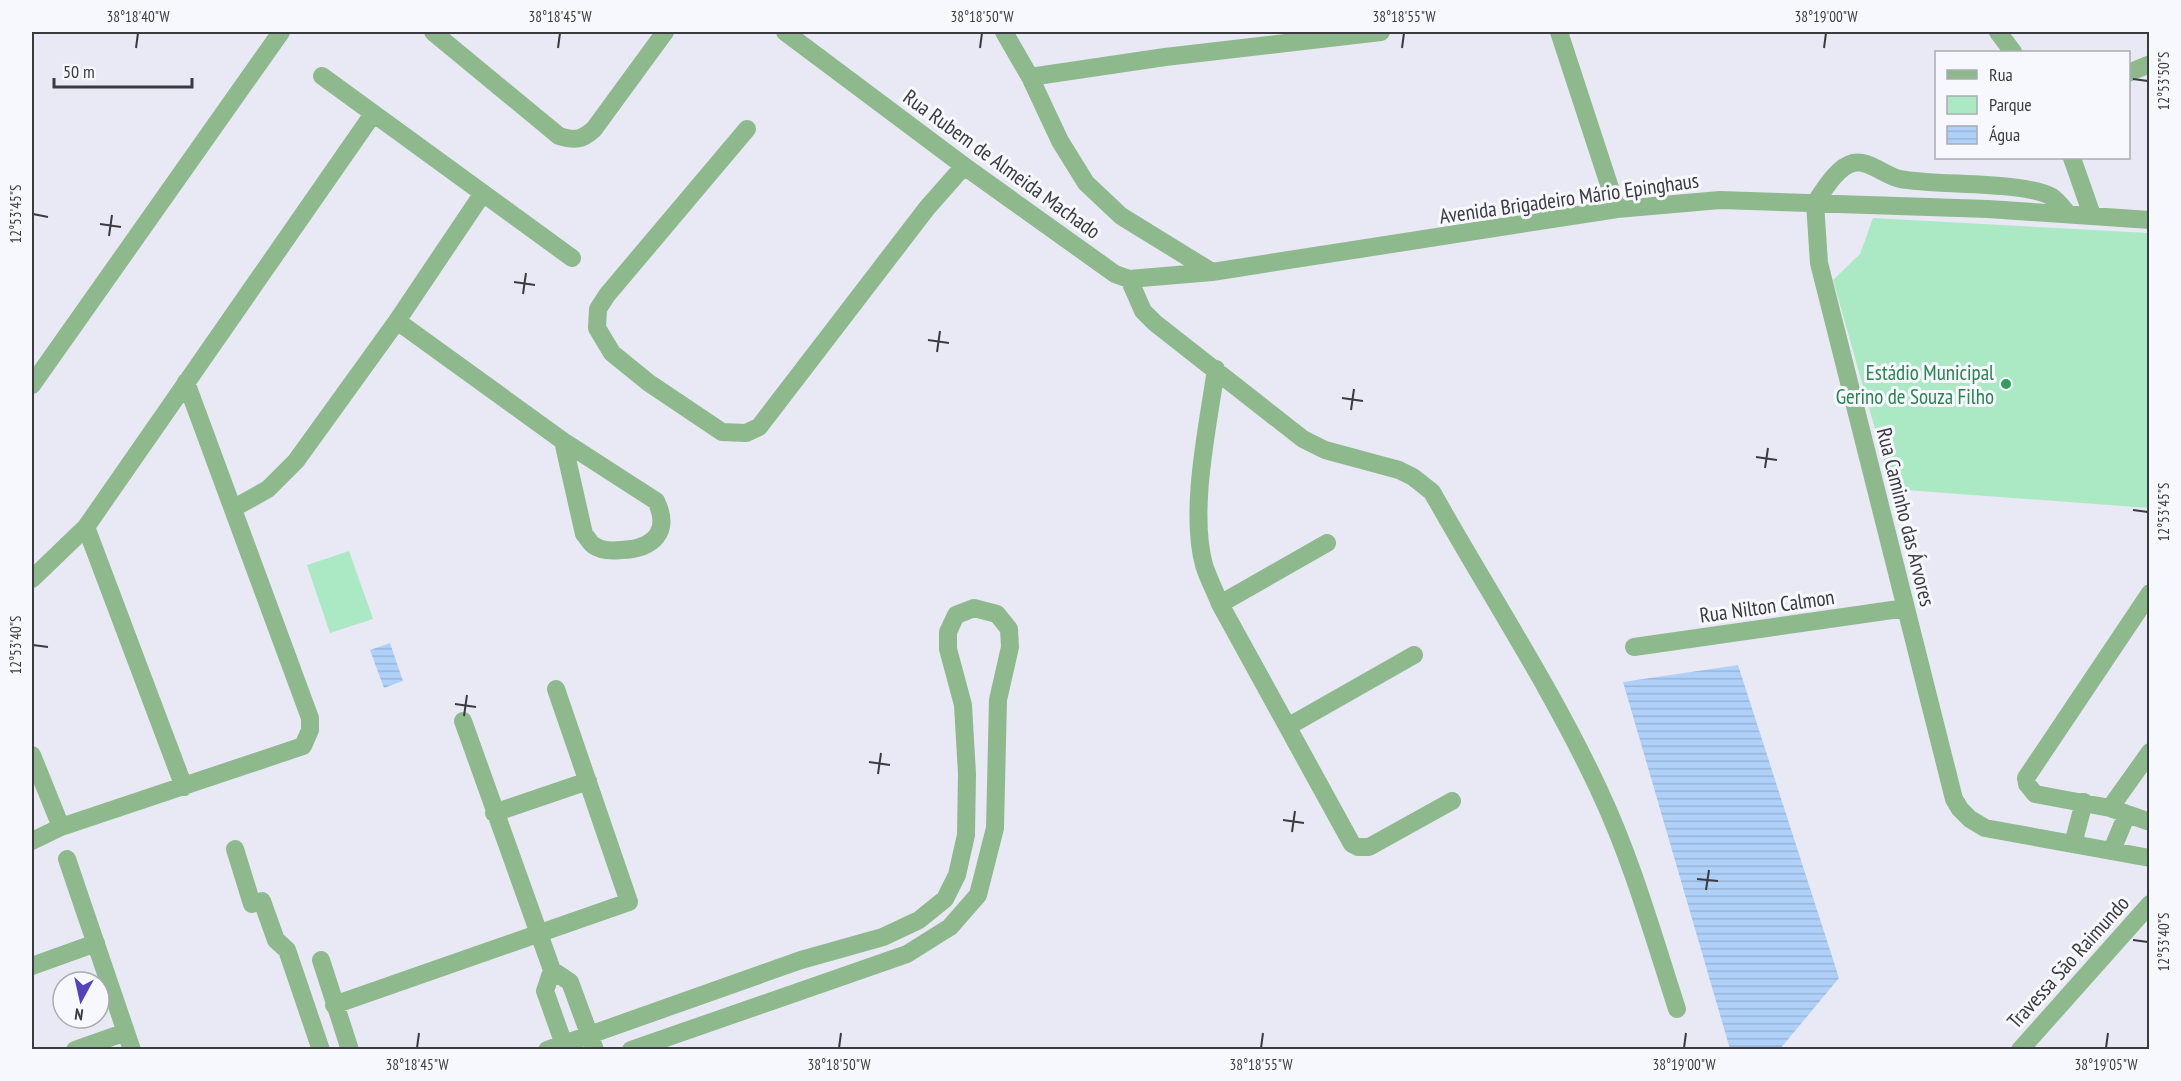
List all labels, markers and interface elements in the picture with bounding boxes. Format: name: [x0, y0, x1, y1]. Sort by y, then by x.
text: 38°18'40"W: [106, 7, 170, 26]
text: 38°18'45"W: [528, 7, 592, 26]
text: 38°18'50"W: [950, 7, 1014, 26]
text: 38°18'55"W: [1372, 7, 1436, 26]
text: 38°19'00"W: [1794, 7, 1858, 26]
scale bar: [54, 51, 192, 89]
legend: [1935, 51, 2130, 159]
text: 12°53'50"S: [2154, 51, 2173, 111]
text: 50 m: [63, 60, 95, 83]
text: Rua: [1989, 63, 2013, 86]
street label: Rua Rubem de Almeida Machado: [898, 83, 1106, 245]
text: Parque: [1989, 93, 2032, 116]
text: Água: [1989, 123, 2020, 146]
street label: Avenida Brigadeiro Mário Epinghaus: [1438, 166, 1700, 230]
text: 12°53'45"S: [6, 184, 25, 244]
place label: Estádio Municipal Gerino de Souza Filho: [1836, 359, 1994, 410]
marker: Estádio Municipal Gerino de Souza Filho: [1999, 377, 2013, 391]
street label: Rua Caminho das Árvores: [1871, 425, 1941, 609]
text: 12°53'45"S: [2154, 482, 2173, 542]
street label: Rua Nilton Calmon: [1698, 583, 1836, 629]
text: 12°53'40"S: [6, 615, 25, 675]
street label: Travessa São Raimundo: [2001, 890, 2135, 1034]
text: 12°53'40"S: [2154, 912, 2173, 972]
north arrow: [51, 970, 111, 1030]
text: N: [73, 1004, 85, 1025]
text: 38°18'45"W: [385, 1055, 449, 1074]
text: 38°18'50"W: [807, 1055, 871, 1074]
text: 38°18'55"W: [1229, 1055, 1293, 1074]
text: 38°19'00"W: [1652, 1055, 1716, 1074]
text: 38°19'05"W: [2074, 1055, 2138, 1074]

